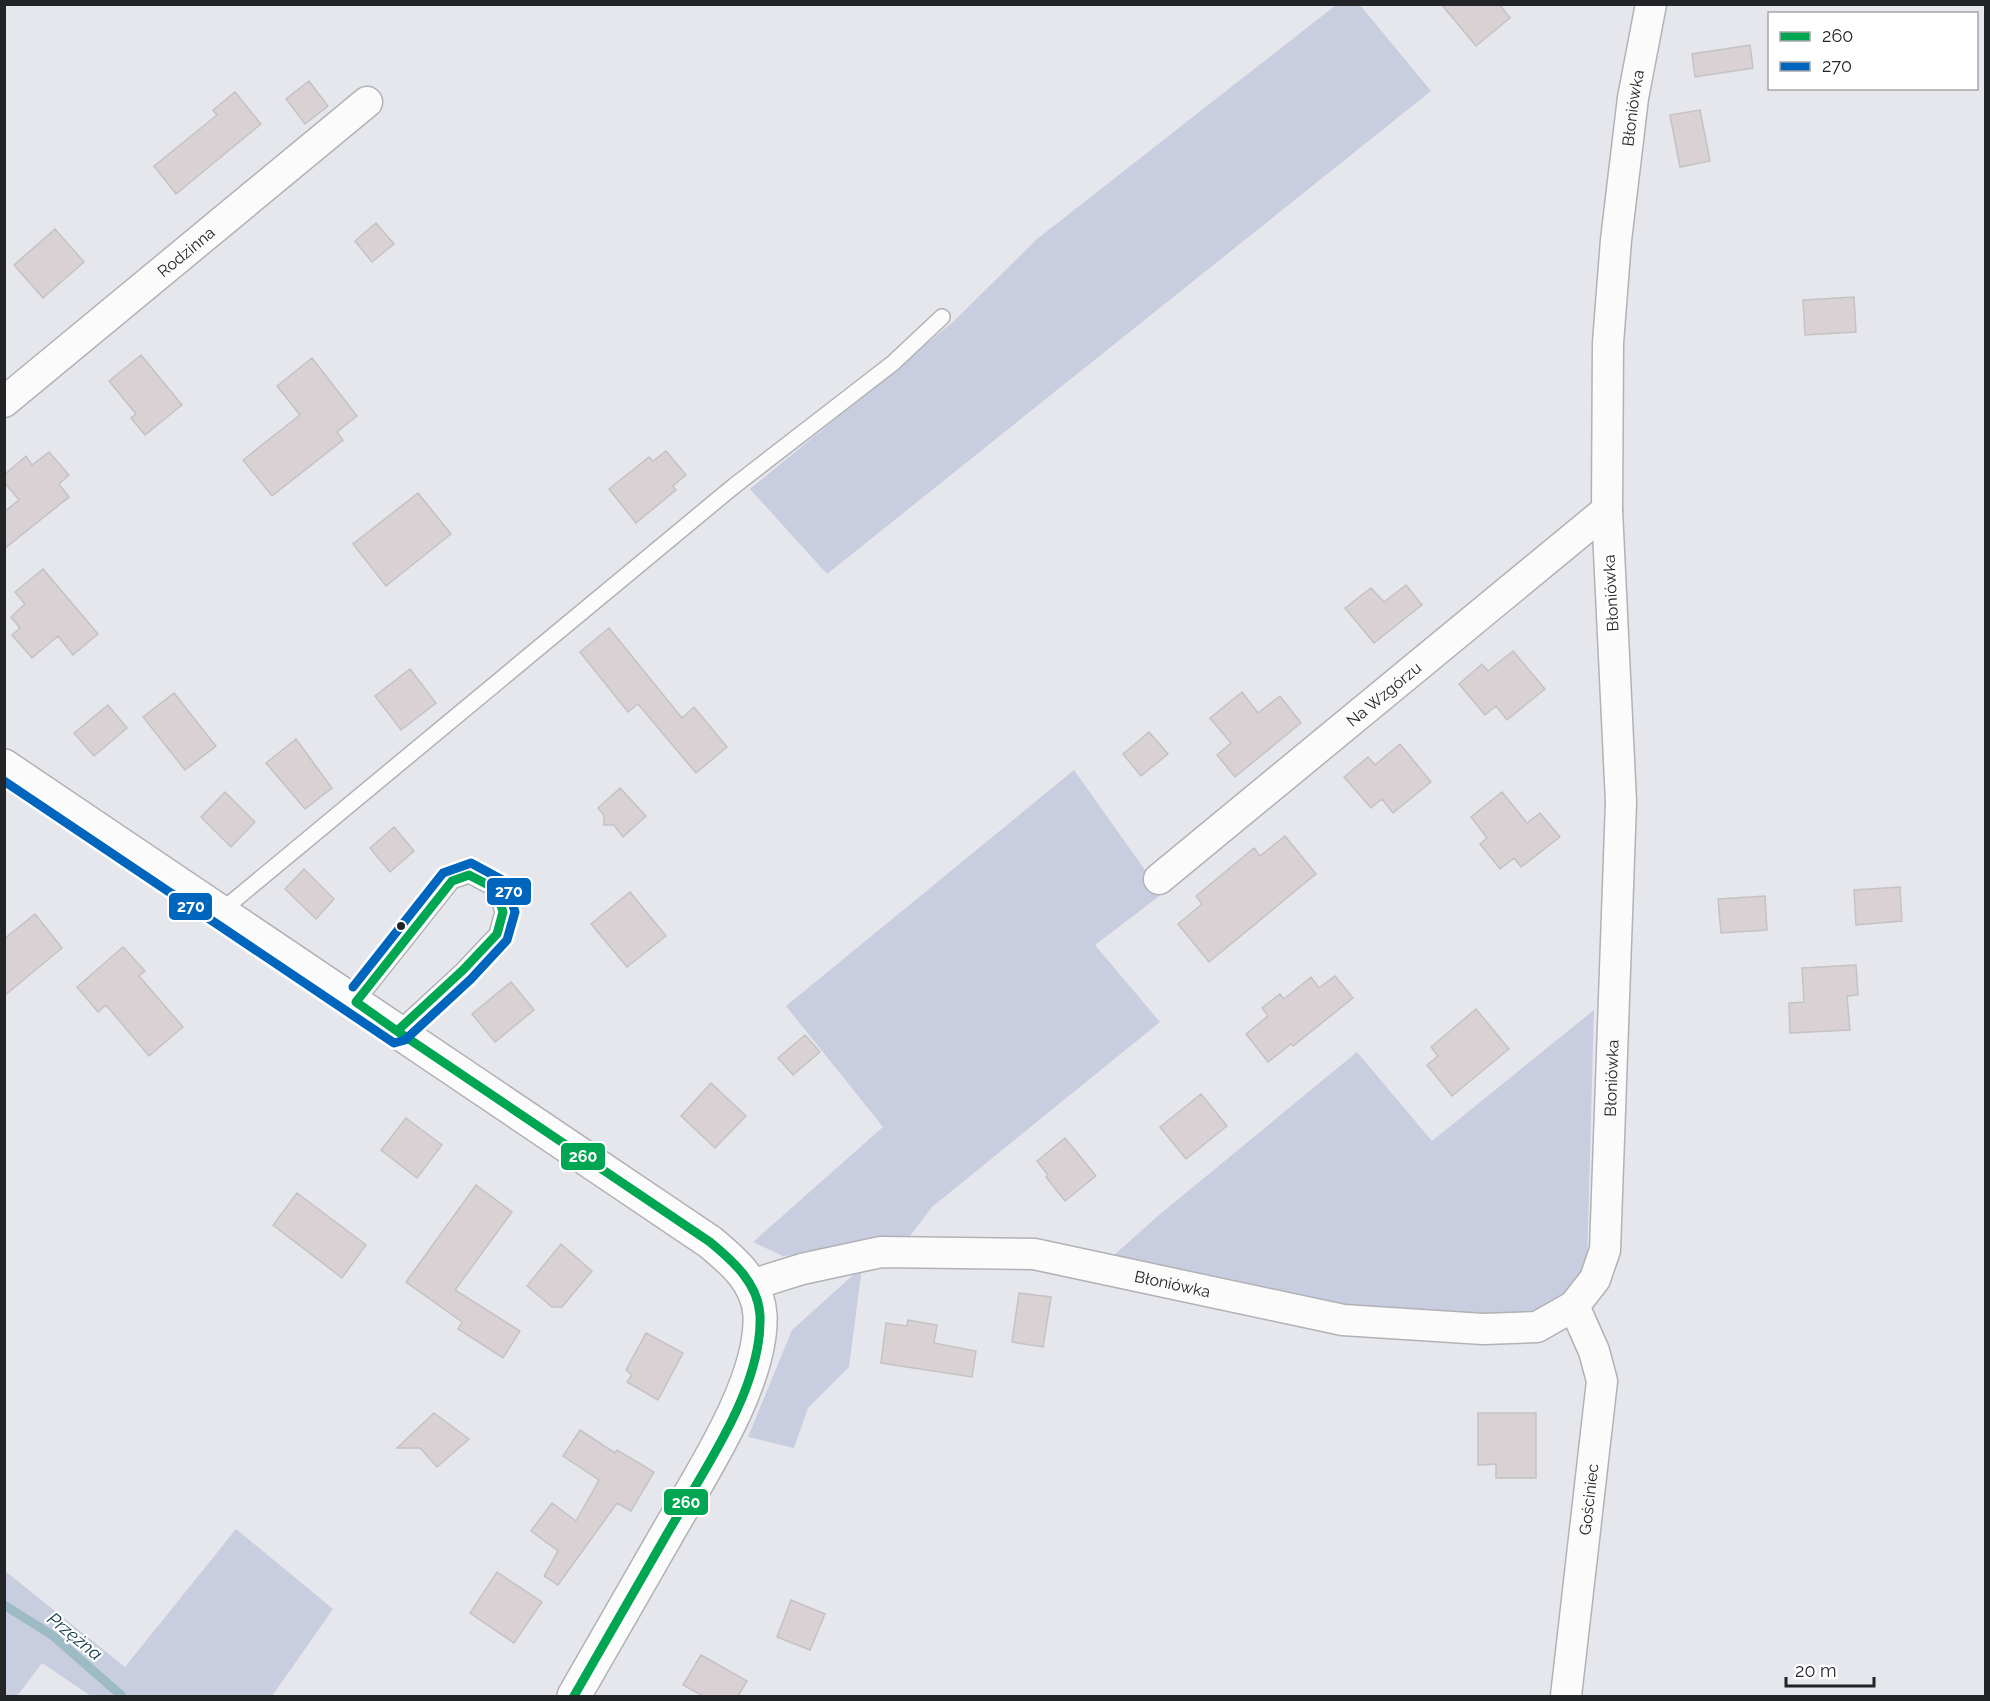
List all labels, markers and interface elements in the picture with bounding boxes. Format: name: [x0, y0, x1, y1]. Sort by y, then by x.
legend: [1768, 12, 1978, 90]
text: 260: [1822, 25, 1853, 46]
text: 270: [1822, 55, 1852, 76]
street label: Błoniówka: [1618, 68, 1648, 147]
street label: Rodzinna: [153, 223, 218, 281]
street label: Błoniówka: [1599, 554, 1623, 632]
street label: Na Wzgórzu: [1342, 658, 1425, 730]
line badge: 270: [486, 877, 532, 906]
text: 270: [495, 882, 523, 901]
line badge: 270: [168, 892, 213, 921]
text: 270: [177, 897, 205, 916]
unlabelled marker: [395, 920, 407, 932]
street label: Błoniówka: [1600, 1039, 1622, 1117]
line badge: 260: [560, 1142, 606, 1171]
text: 260: [569, 1147, 597, 1166]
street label: Błoniówka: [1133, 1266, 1212, 1301]
street label: Gościniec: [1575, 1462, 1602, 1536]
line badge: 260: [663, 1488, 709, 1516]
text: 260: [672, 1493, 700, 1512]
water label: Przężna: [44, 1608, 107, 1664]
scale bar: [1786, 1650, 1874, 1688]
text: 20 m: [1795, 1660, 1837, 1681]

